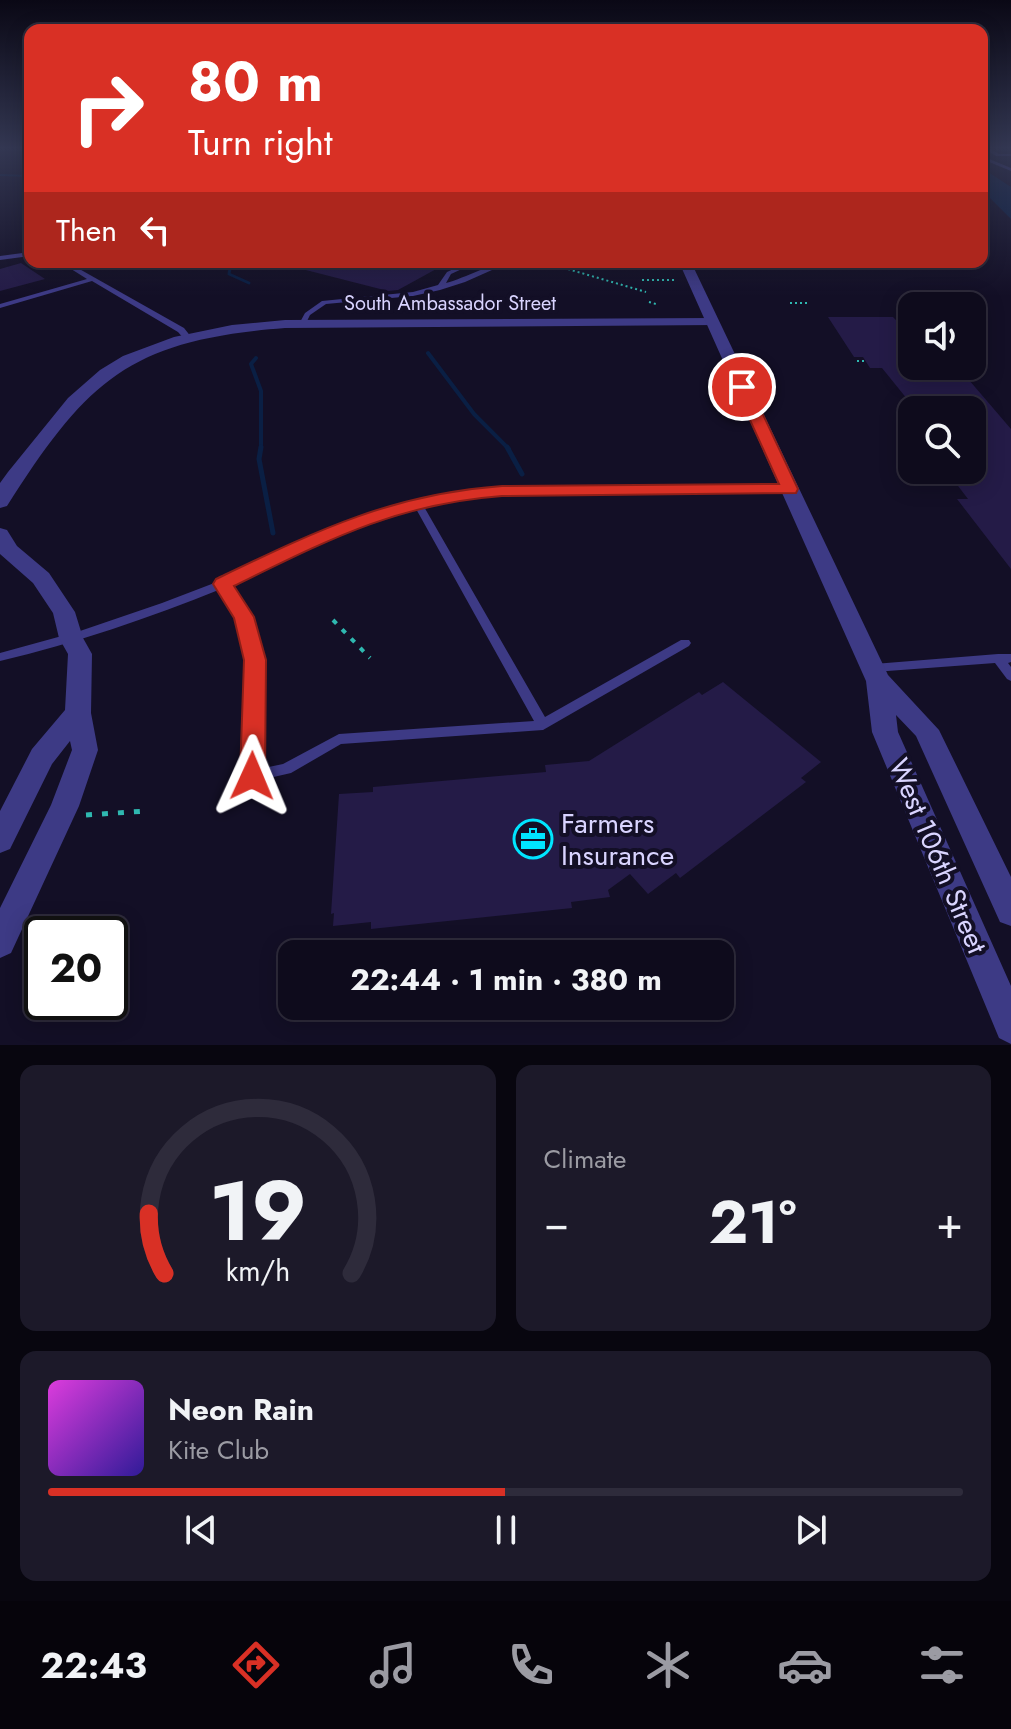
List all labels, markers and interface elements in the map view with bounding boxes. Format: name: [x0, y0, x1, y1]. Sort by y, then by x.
text: 80 m: [188, 41, 323, 122]
icon: right: [56, 56, 160, 160]
text: Turn right: [188, 116, 333, 168]
icon: left: [133, 208, 177, 252]
text: Then: [56, 209, 117, 252]
street label: South Ambassador Street: [344, 289, 556, 318]
map controls: [898, 292, 986, 484]
button: sound: [898, 292, 986, 380]
pin: [708, 353, 776, 421]
icon: arrive: [720, 365, 764, 409]
button: search: [898, 396, 986, 484]
position arrow: [210, 734, 294, 818]
street label: West 106th Street: [878, 752, 998, 960]
place label: Farmers Insurance: [561, 803, 674, 876]
office icon: Farmers Insurance: [512, 818, 554, 860]
speed limit sign: 20: [24, 916, 128, 1020]
text: 22:44 · 1 min · 380 m: [350, 958, 662, 1001]
text: Climate: [544, 1140, 626, 1178]
text: 19: [209, 1151, 307, 1271]
text: 21°: [709, 1179, 797, 1266]
text: −: [544, 1191, 569, 1255]
text: +: [936, 1191, 963, 1255]
text: km/h: [225, 1250, 290, 1292]
text: Neon Rain: [168, 1388, 314, 1431]
text: Kite Club: [168, 1431, 269, 1469]
icon: previous: [179, 1508, 223, 1552]
icon: pause: [484, 1508, 528, 1552]
icon: next: [789, 1508, 833, 1552]
icon: directions: [228, 1637, 284, 1693]
icon: music: [365, 1637, 421, 1693]
icon: phone: [503, 1637, 559, 1693]
icon: climate: [640, 1637, 696, 1693]
icon: car: [777, 1637, 833, 1693]
icon: filters: [914, 1637, 970, 1693]
text: 22:43: [41, 1639, 147, 1691]

